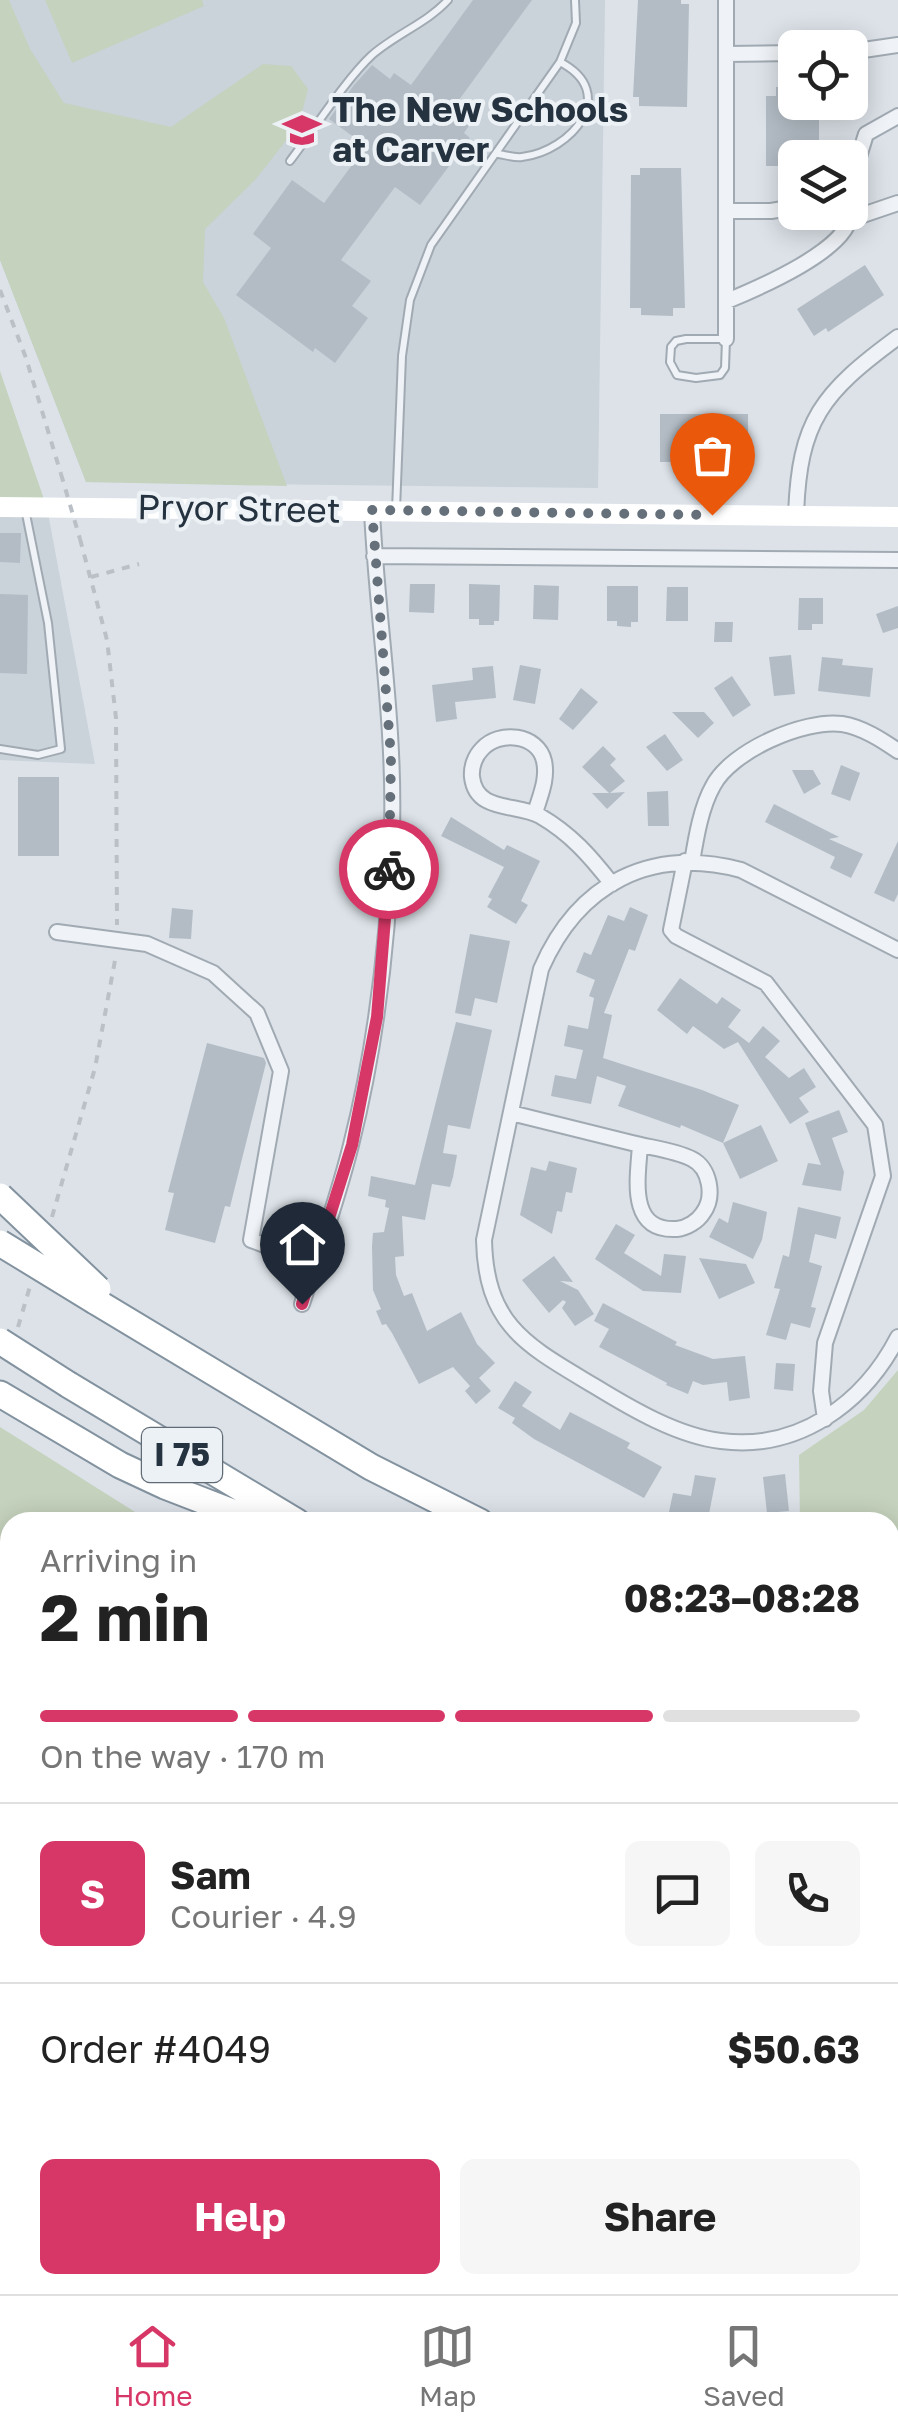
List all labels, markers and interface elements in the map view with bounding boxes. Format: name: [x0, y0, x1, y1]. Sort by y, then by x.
map controls: [778, 30, 868, 230]
button: locate: [778, 30, 868, 120]
place label: The New Schools at Carver: [332, 88, 628, 170]
school or university icon: The New Schools at Carver: [281, 109, 323, 151]
button: layers: [778, 140, 868, 230]
pin: [670, 413, 755, 516]
icon: bag: [685, 428, 740, 483]
street label: Pryor Street: [137, 485, 341, 531]
courier: [339, 819, 439, 919]
icon: bike: [362, 842, 417, 897]
pin: [260, 1202, 345, 1305]
icon: home: [275, 1217, 330, 1272]
road number: I 75: [142, 1428, 222, 1482]
text: Arriving in: [40, 1541, 197, 1579]
text: 08:23–08:28: [624, 1575, 860, 1620]
text: 2 min: [40, 1577, 210, 1655]
text: On the way · 170 m: [40, 1737, 325, 1775]
button: chat: [625, 1841, 730, 1946]
button: phone: [755, 1841, 860, 1946]
text: Sam: [170, 1852, 251, 1897]
text: S: [80, 1871, 105, 1916]
text: Courier · 4.9: [170, 1897, 357, 1935]
text: Order #4049: [40, 2026, 271, 2071]
text: $50.63: [727, 2026, 860, 2071]
button: Help: [40, 2159, 440, 2274]
button: Share: [460, 2159, 860, 2274]
tab: Home: [113, 2319, 192, 2412]
tab: Map: [419, 2319, 476, 2412]
tab: Saved: [703, 2319, 785, 2412]

